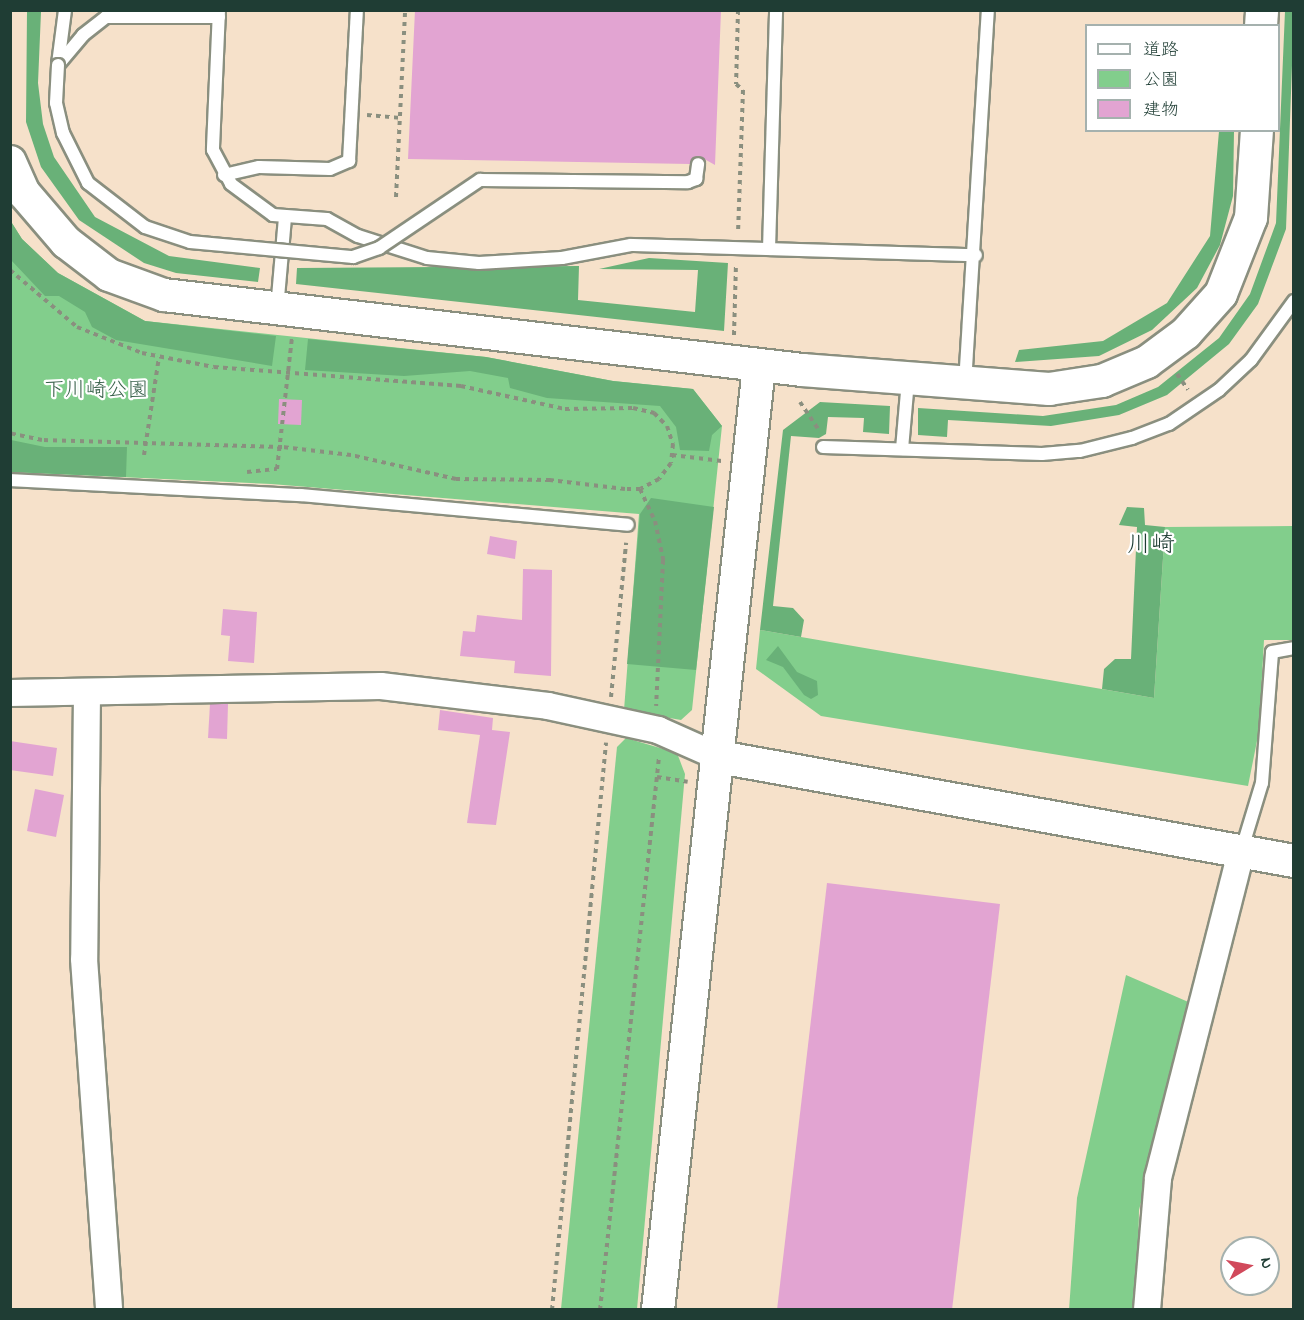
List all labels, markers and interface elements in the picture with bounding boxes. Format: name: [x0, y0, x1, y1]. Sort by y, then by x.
legend: [1085, 24, 1280, 132]
text: 道路: [1143, 38, 1179, 64]
text: 公園: [1143, 68, 1179, 94]
text: 建物: [1143, 98, 1179, 124]
park label: 下川崎公園: [44, 378, 148, 404]
district label: 川崎: [1127, 532, 1175, 560]
north arrow: [1220, 1236, 1280, 1296]
text: N: [1253, 1256, 1279, 1271]

